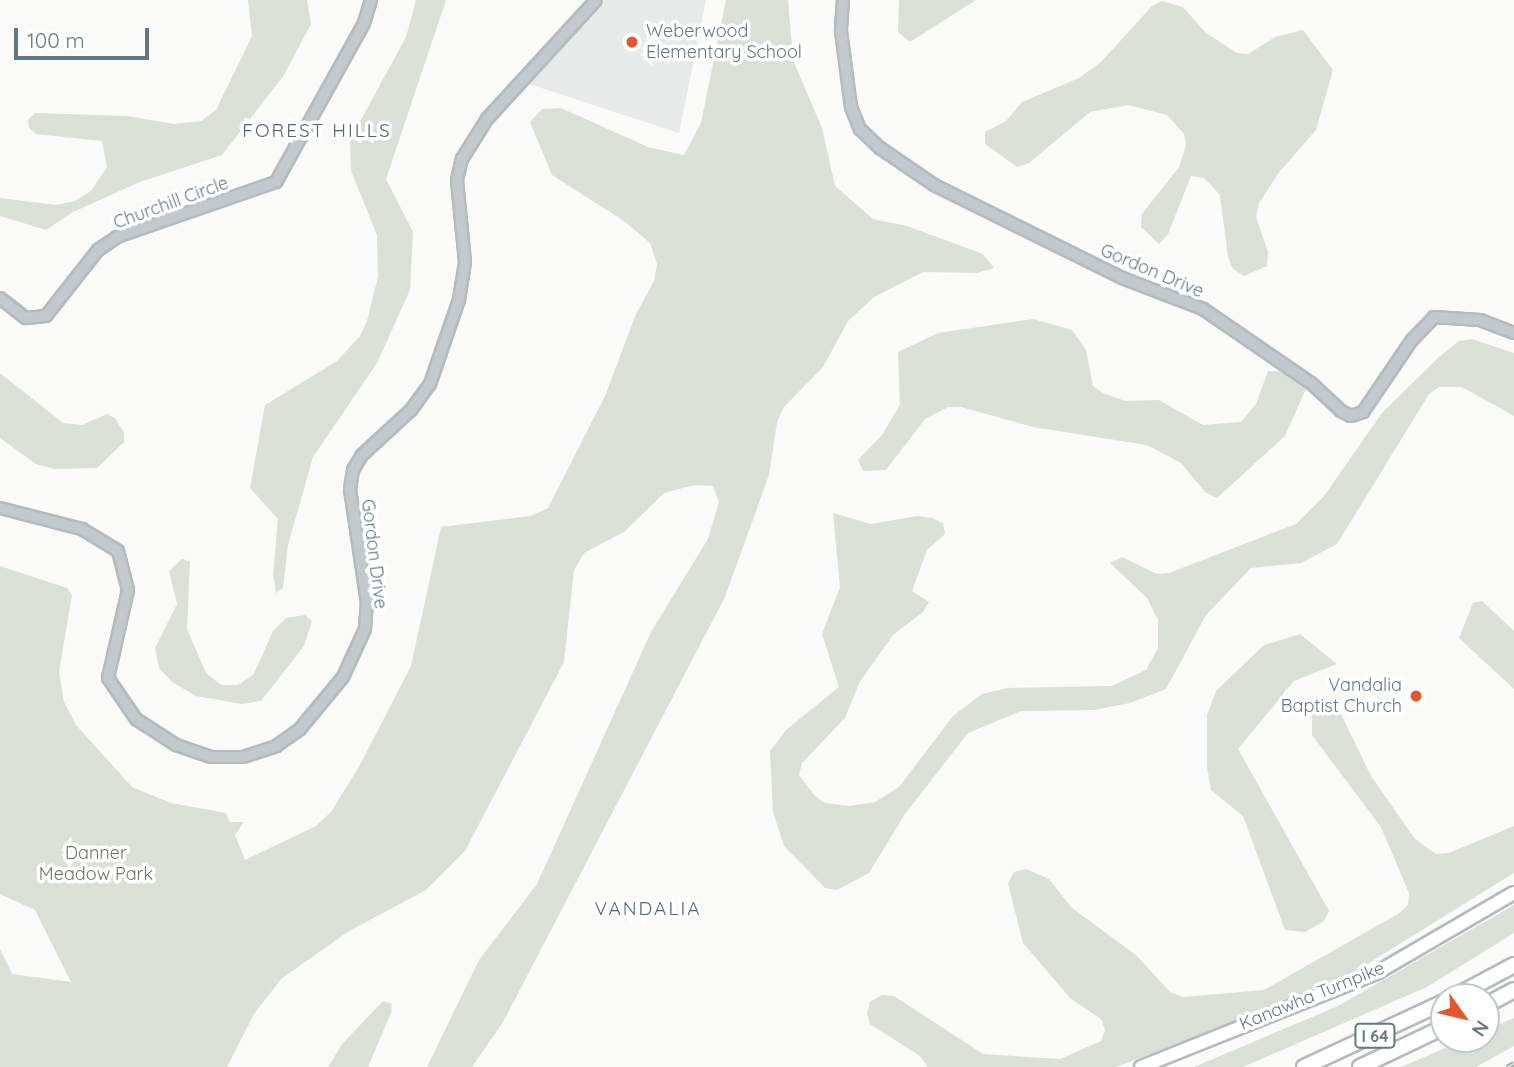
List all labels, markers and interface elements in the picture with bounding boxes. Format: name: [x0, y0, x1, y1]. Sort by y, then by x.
scale bar: [18, 14, 152, 58]
place label: Weberwood Elementary School: [646, 21, 802, 64]
text: 100 m: [27, 27, 85, 53]
marker: Weberwood Elementary School: [624, 34, 640, 50]
district label: FOREST HILLS: [244, 120, 390, 142]
street label: Churchill Circle: [110, 172, 232, 234]
street label: Gordon Drive: [1097, 240, 1207, 302]
street label: Gordon Drive: [357, 498, 391, 610]
place label: Vandalia Baptist Church: [1281, 675, 1402, 718]
marker: Vandalia Baptist Church: [1408, 688, 1424, 704]
park label: Danner Meadow Park: [39, 843, 153, 886]
district label: VANDALIA: [595, 898, 701, 920]
street label: Kanawha Turnpike: [1236, 957, 1388, 1035]
north arrow: [1430, 983, 1500, 1053]
text: N: [1467, 1016, 1495, 1041]
road number: I 64: [1354, 1024, 1396, 1048]

